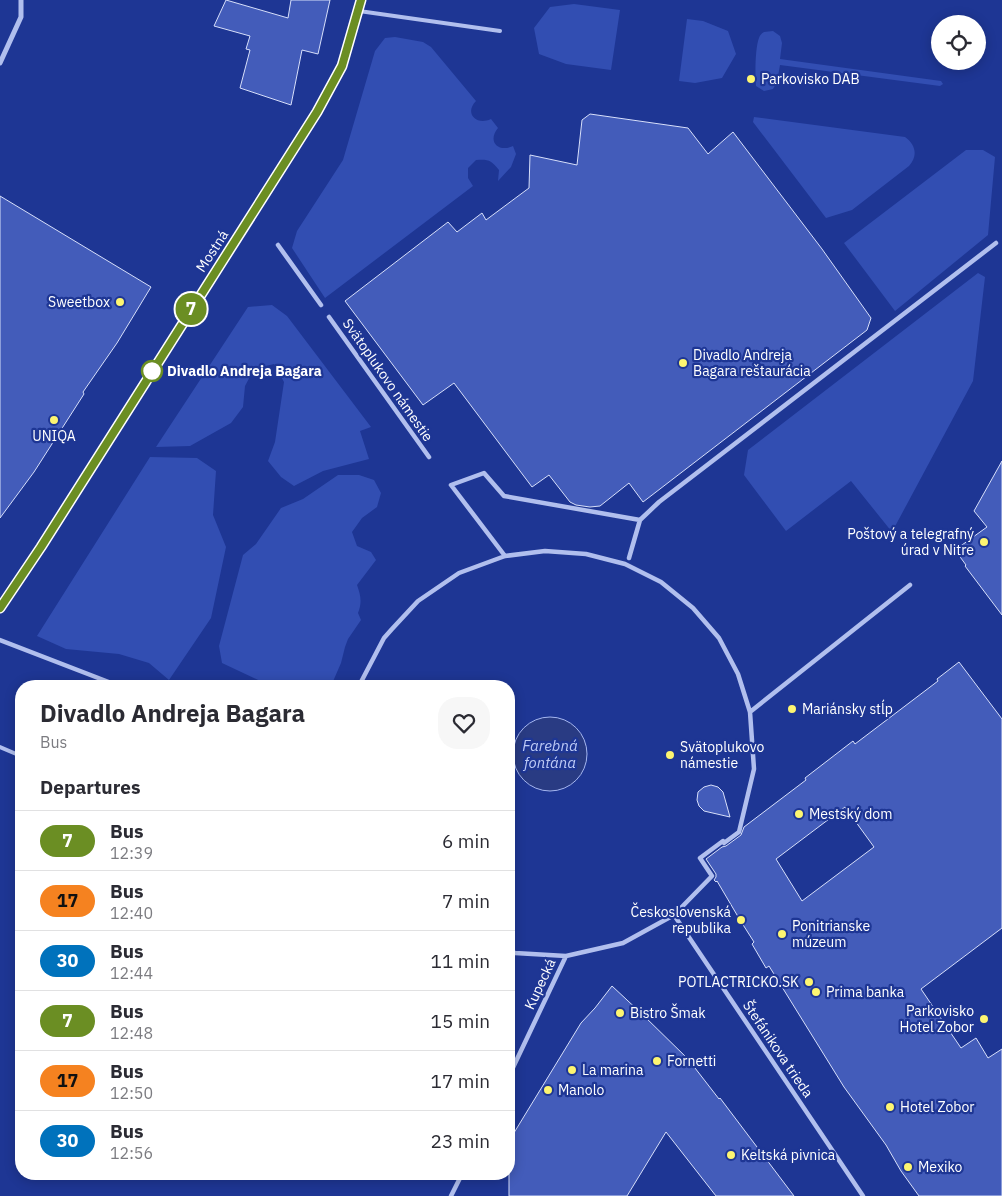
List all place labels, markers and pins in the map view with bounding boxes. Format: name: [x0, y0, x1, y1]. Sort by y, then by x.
place label: Parkovisko DAB: [761, 70, 860, 88]
marker: Parkovisko DAB: [745, 73, 757, 85]
place label: Sweetbox: [48, 293, 110, 311]
marker: Sweetbox: [114, 296, 126, 308]
place label: Divadlo Andreja Bagara reštaurácia: [693, 346, 811, 380]
marker: Divadlo Andreja Bagara reštaurácia: [677, 357, 689, 369]
marker: Divadlo Andreja Bagara: [141, 360, 163, 382]
place label: Divadlo Andreja Bagara: [167, 362, 322, 380]
marker: UNIQA: [48, 414, 60, 426]
place label: UNIQA: [32, 427, 76, 445]
place label: Poštový a telegrafný úrad v Nitre: [847, 525, 974, 559]
marker: Poštový a telegrafný úrad v Nitre: [978, 536, 990, 548]
place label: Mariánsky stĺp: [802, 699, 893, 718]
marker: Mariánsky stĺp: [786, 703, 798, 715]
place label: Svätoplukovo námestie: [680, 738, 765, 772]
marker: Svätoplukovo námestie: [664, 749, 676, 761]
place label: Mestský dom: [809, 805, 892, 823]
marker: Mestský dom: [793, 808, 805, 820]
place label: Československá republika: [630, 902, 732, 937]
marker: Československá republika: [735, 914, 747, 926]
place label: Ponitrianske múzeum: [792, 917, 870, 951]
marker: Ponitrianske múzeum: [776, 928, 788, 940]
place label: POTLACTRICKO.SK: [678, 973, 799, 991]
marker: POTLACTRICKO.SK: [803, 976, 815, 988]
place label: Prima banka: [826, 983, 905, 1001]
marker: Prima banka: [810, 986, 822, 998]
place label: Parkovisko Hotel Zobor: [900, 1002, 974, 1036]
place label: Bistro Šmak: [630, 1003, 706, 1022]
marker: Bistro Šmak: [614, 1007, 626, 1019]
marker: Parkovisko Hotel Zobor: [978, 1013, 990, 1025]
place label: Fornetti: [667, 1052, 716, 1070]
marker: Fornetti: [651, 1055, 663, 1067]
place label: La marina: [582, 1061, 644, 1079]
marker: La marina: [566, 1064, 578, 1076]
place label: Manolo: [558, 1081, 604, 1099]
marker: Manolo: [542, 1084, 554, 1096]
place label: Hotel Zobor: [900, 1098, 974, 1116]
marker: Hotel Zobor: [884, 1101, 896, 1113]
place label: Keltská pivnica: [741, 1146, 836, 1164]
marker: Keltská pivnica: [725, 1149, 737, 1161]
place label: Mexiko: [918, 1158, 963, 1176]
marker: Mexiko: [902, 1161, 914, 1173]

